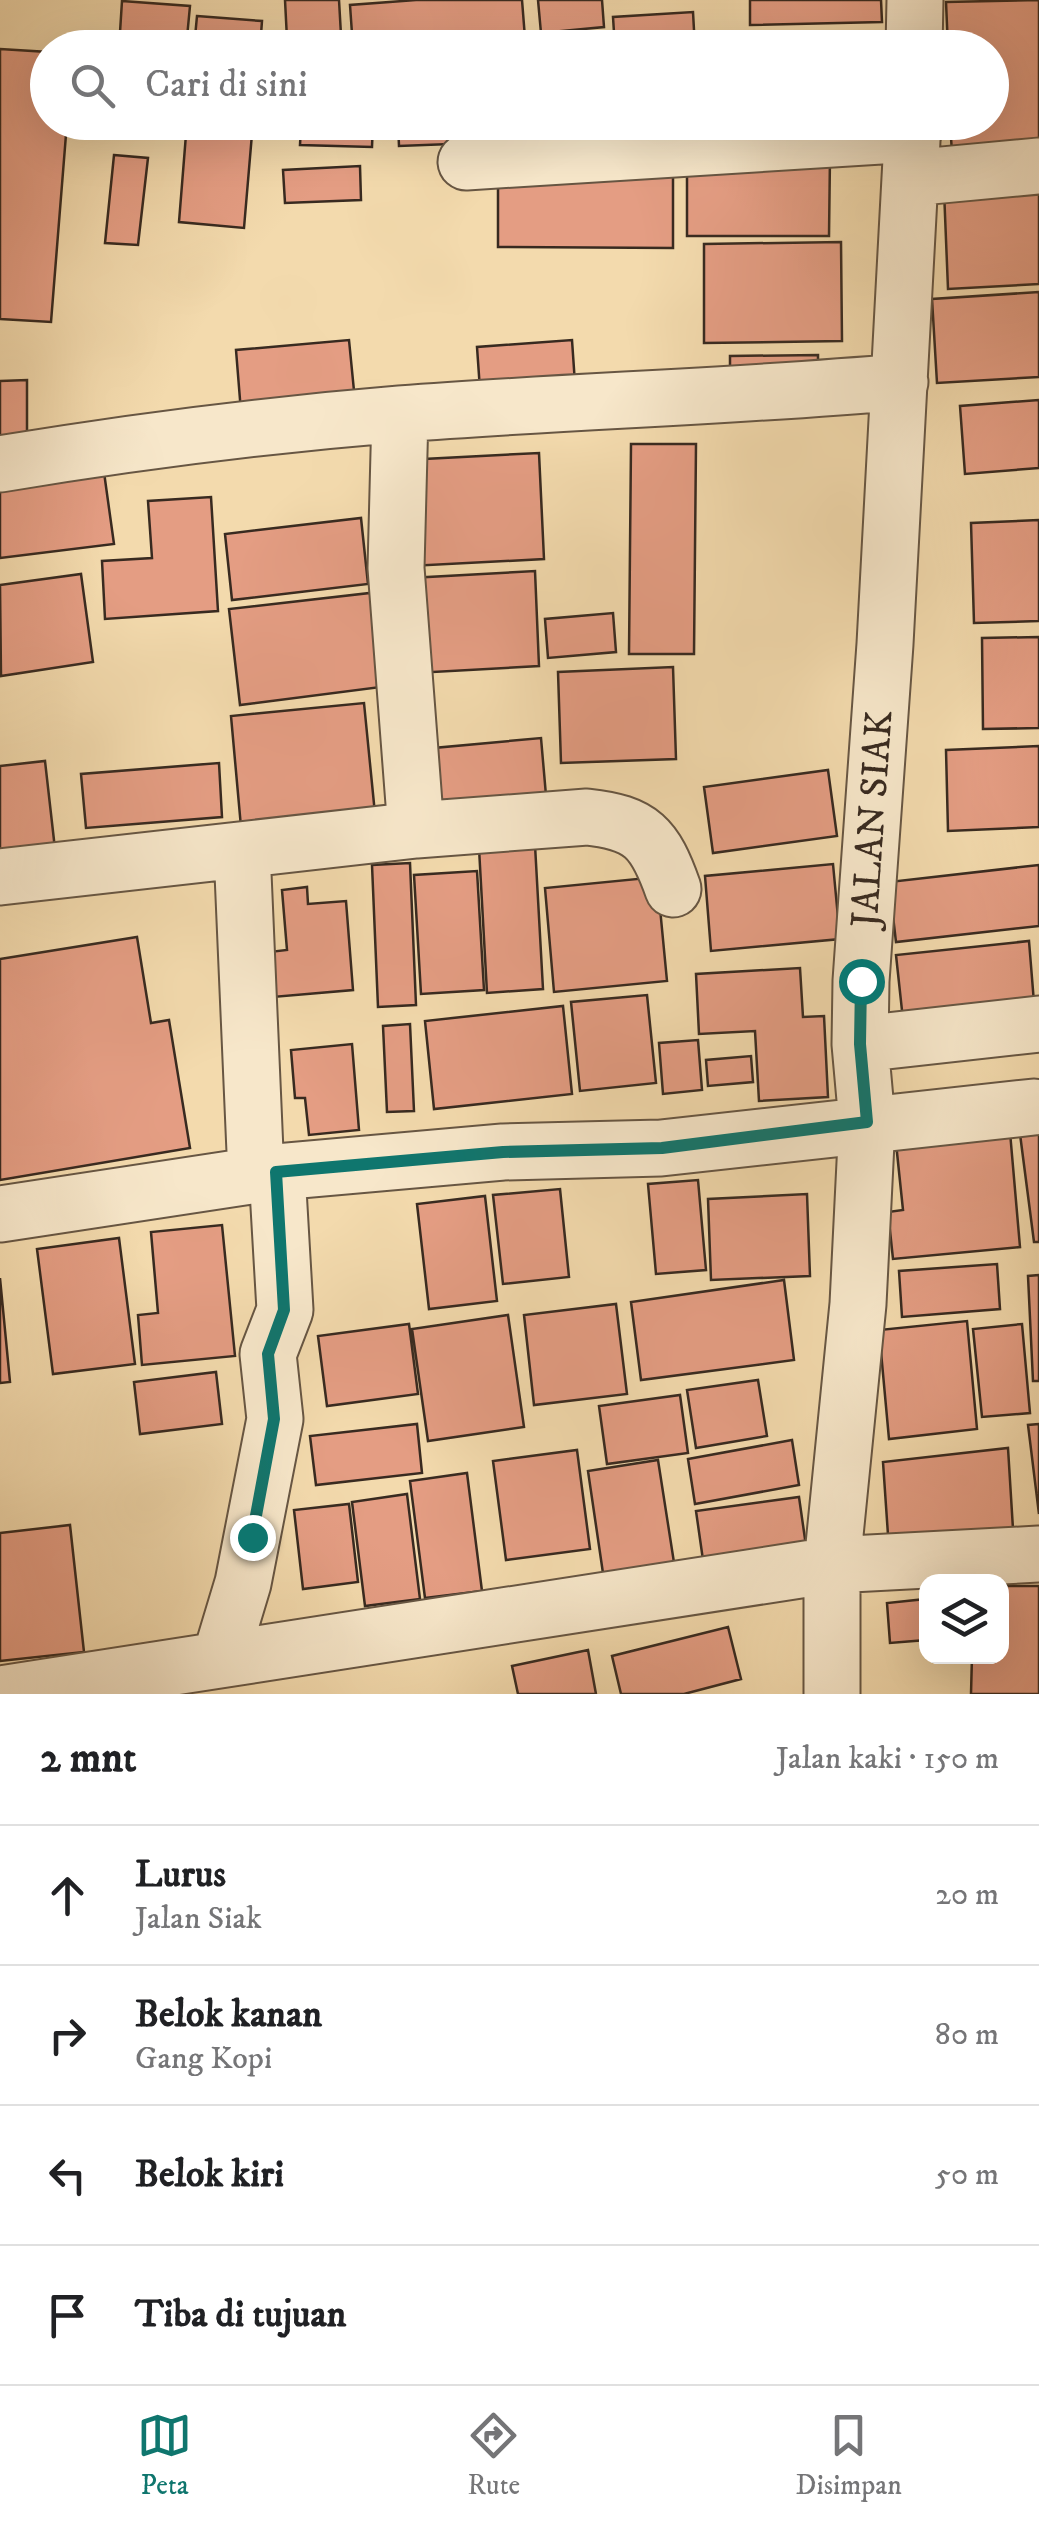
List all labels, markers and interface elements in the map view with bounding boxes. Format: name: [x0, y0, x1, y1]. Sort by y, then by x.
search box: [30, 30, 1009, 140]
icon: search: [65, 58, 120, 113]
text: Cari di sini: [145, 61, 308, 109]
street label: JALAN SIAK: [841, 709, 905, 932]
route start: [839, 959, 885, 1005]
route end: [230, 1515, 276, 1561]
map controls: [919, 1574, 1009, 1664]
button: layers: [919, 1574, 1009, 1664]
text: 2 mnt: [40, 1733, 136, 1785]
text: Jalan kaki · 150 m: [776, 1739, 999, 1779]
text: Lurus: [135, 1851, 226, 1899]
icon: ahead: [40, 1868, 95, 1923]
text: 20 m: [935, 1875, 999, 1915]
text: Jalan Siak: [135, 1899, 262, 1939]
text: Belok kanan: [135, 1991, 322, 2039]
icon: right: [40, 2008, 95, 2063]
text: 80 m: [935, 2015, 999, 2055]
text: Gang Kopi: [135, 2039, 272, 2079]
icon: left: [40, 2148, 95, 2203]
text: Belok kiri: [135, 2151, 284, 2199]
text: 50 m: [935, 2155, 999, 2195]
icon: arrive: [40, 2288, 95, 2343]
text: Tiba di tujuan: [135, 2291, 346, 2339]
tab: Peta: [137, 2408, 192, 2503]
tab: Rute: [466, 2408, 521, 2503]
tab: Disimpan: [796, 2408, 902, 2503]

